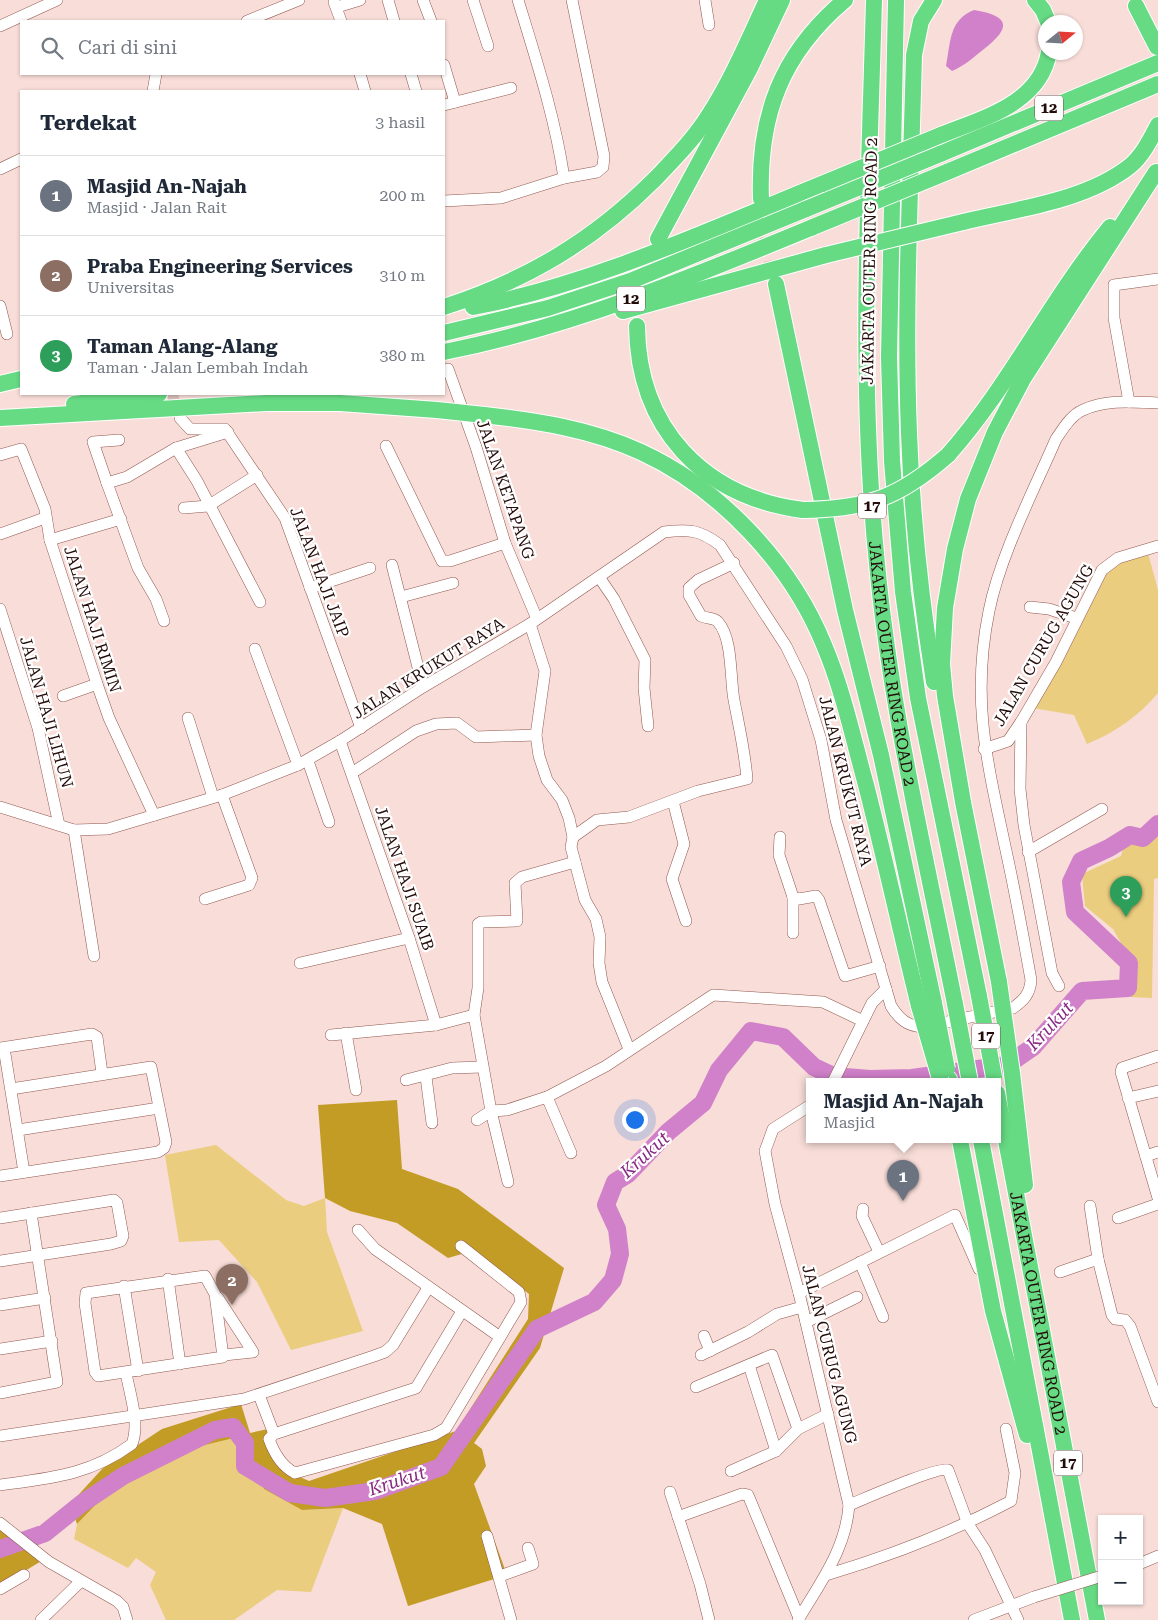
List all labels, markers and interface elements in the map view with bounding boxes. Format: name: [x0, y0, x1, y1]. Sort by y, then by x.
north arrow: [1038, 15, 1083, 60]
search box: [20, 20, 445, 75]
icon: search: [38, 34, 66, 62]
text: Cari di sini: [78, 36, 177, 59]
road number: 12: [1035, 96, 1063, 120]
text: Terdekat: [40, 111, 137, 135]
text: 3 hasil: [375, 113, 425, 132]
street label: JAKARTA OUTER RING ROAD 2: [858, 137, 881, 385]
text: Masjid An-Najah: [87, 175, 247, 198]
text: 1: [52, 186, 60, 205]
text: 200 m: [379, 186, 425, 205]
text: Masjid · Jalan Rait: [87, 198, 227, 217]
text: Praba Engineering Services: [87, 255, 353, 278]
text: 2: [52, 266, 60, 285]
text: 310 m: [379, 266, 425, 285]
text: Universitas: [87, 278, 174, 297]
road number: 12: [617, 286, 645, 312]
text: Taman Alang-Alang: [87, 335, 278, 358]
text: 3: [52, 346, 60, 365]
text: 380 m: [379, 346, 425, 365]
text: Taman · Jalan Lembah Indah: [87, 358, 308, 377]
street label: JALAN KETAPANG: [473, 417, 539, 562]
road number: 17: [858, 494, 886, 518]
street label: JALAN HAJI JAIP: [286, 504, 353, 640]
street label: JAKARTA OUTER RING ROAD 2: [865, 540, 919, 788]
street label: JALAN HAJI RIMIN: [60, 543, 125, 695]
street label: JALAN CURUG AGUNG: [989, 560, 1098, 730]
street label: JALAN KRUKUT RAYA: [349, 614, 508, 723]
street label: JALAN HAJI LIHUN: [16, 634, 77, 790]
street label: JALAN KRUKUT RAYA: [815, 694, 876, 869]
street label: JALAN HAJI SUAIB: [371, 803, 438, 953]
pin: 3: [1110, 876, 1142, 917]
water label: Krukut: [1021, 997, 1078, 1055]
road number: 17: [972, 1024, 1000, 1048]
popup: [806, 1078, 1001, 1143]
text: Masjid An-Najah: [824, 1090, 983, 1113]
your location: [622, 1107, 648, 1133]
text: Masjid: [824, 1113, 875, 1132]
water label: Krukut: [615, 1127, 674, 1183]
pin: 1: [887, 1160, 919, 1201]
street label: JAKARTA OUTER RING ROAD 2: [1006, 1190, 1071, 1436]
street label: JALAN CURUG AGUNG: [798, 1263, 861, 1446]
pin: 2: [216, 1264, 248, 1305]
road number: 17: [1054, 1450, 1082, 1476]
water label: Krukut: [365, 1461, 428, 1500]
map controls: [1098, 1515, 1143, 1605]
button: +: [1098, 1515, 1143, 1560]
button: −: [1098, 1560, 1143, 1605]

